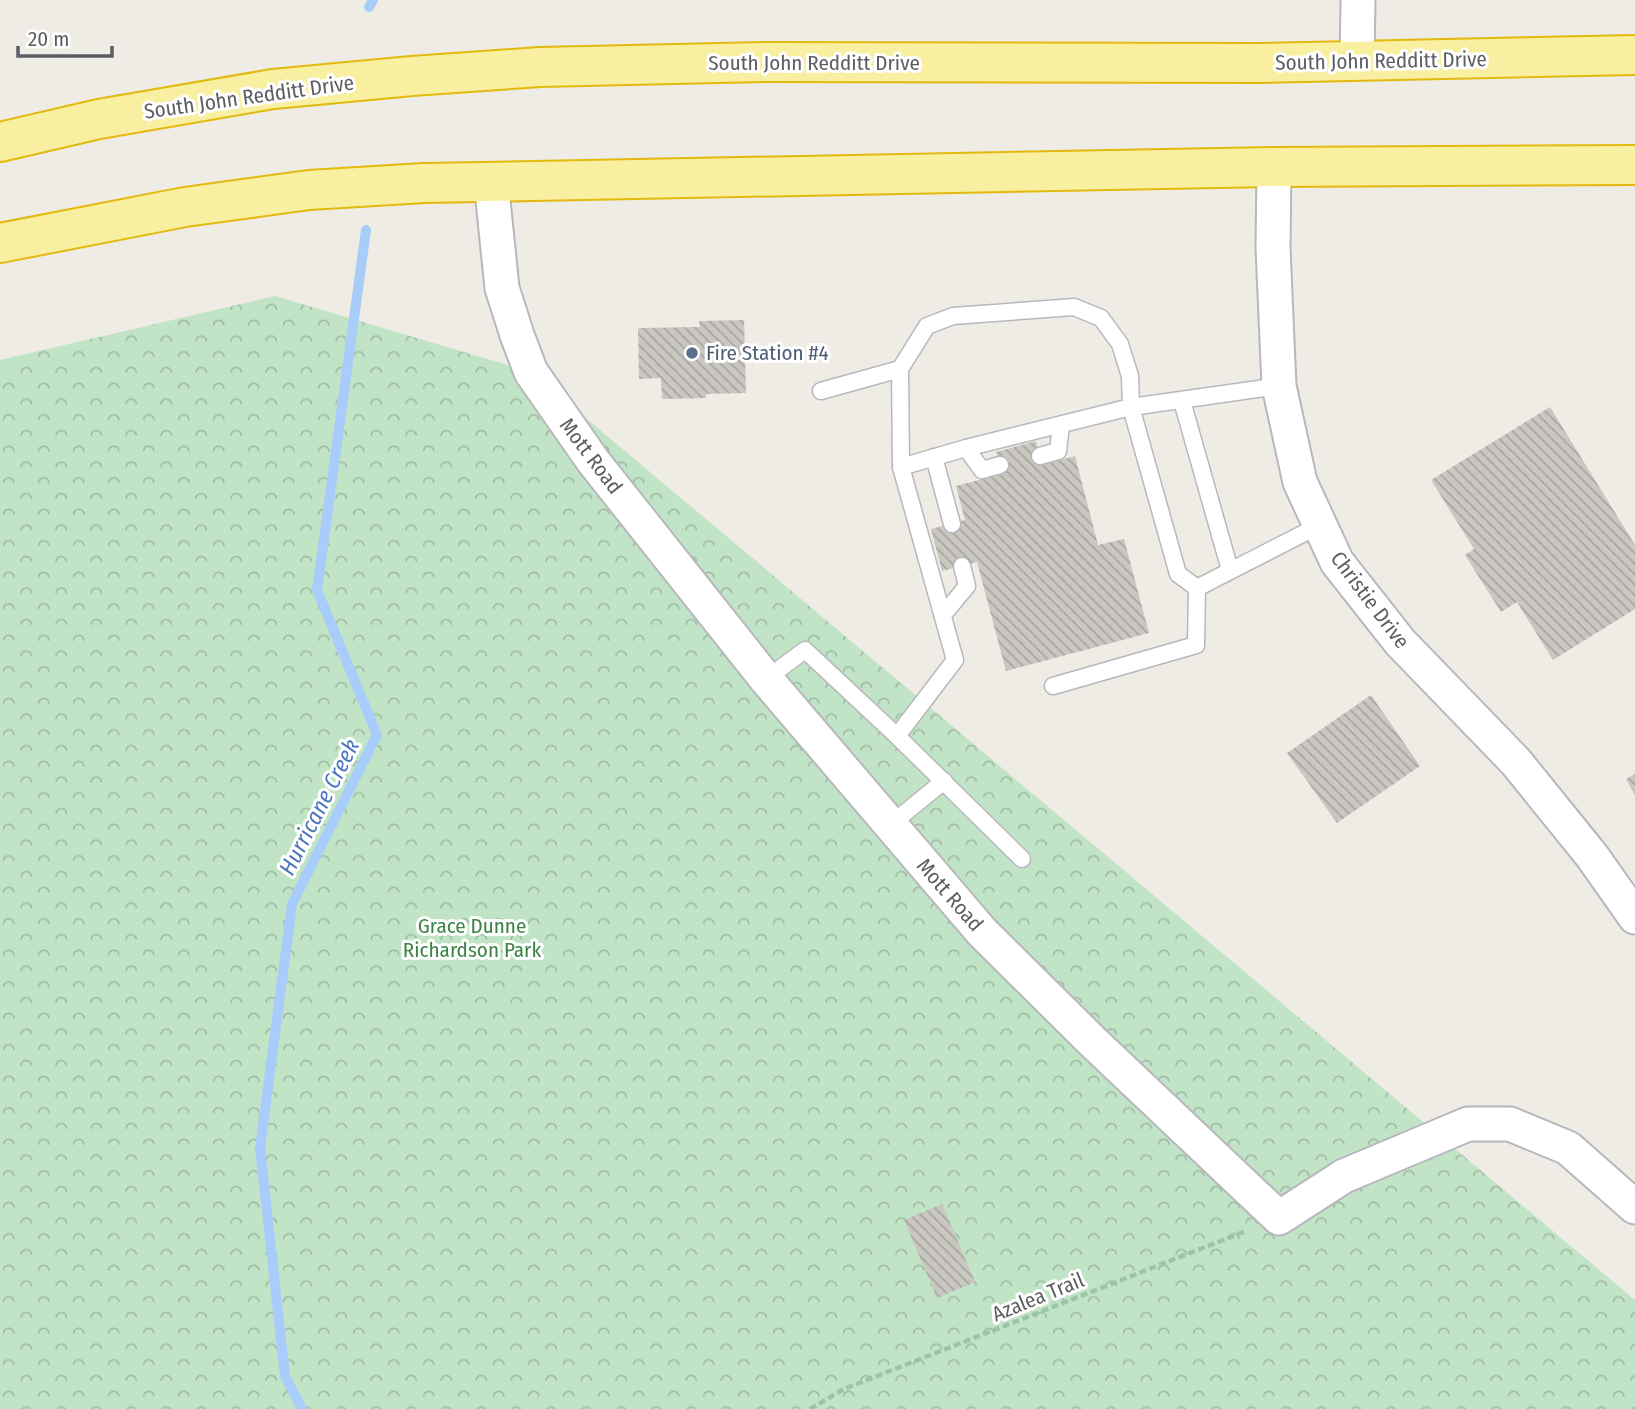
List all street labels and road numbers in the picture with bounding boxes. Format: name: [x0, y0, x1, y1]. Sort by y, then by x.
street label: South John Redditt Drive: [1275, 46, 1487, 76]
street label: South John Redditt Drive: [708, 50, 920, 76]
street label: South John Redditt Drive: [142, 69, 356, 125]
street label: Mott Road: [554, 413, 628, 499]
street label: Christie Drive: [1325, 546, 1415, 654]
street label: Mott Road: [911, 853, 989, 937]
street label: Azalea Trail: [988, 1267, 1088, 1327]

